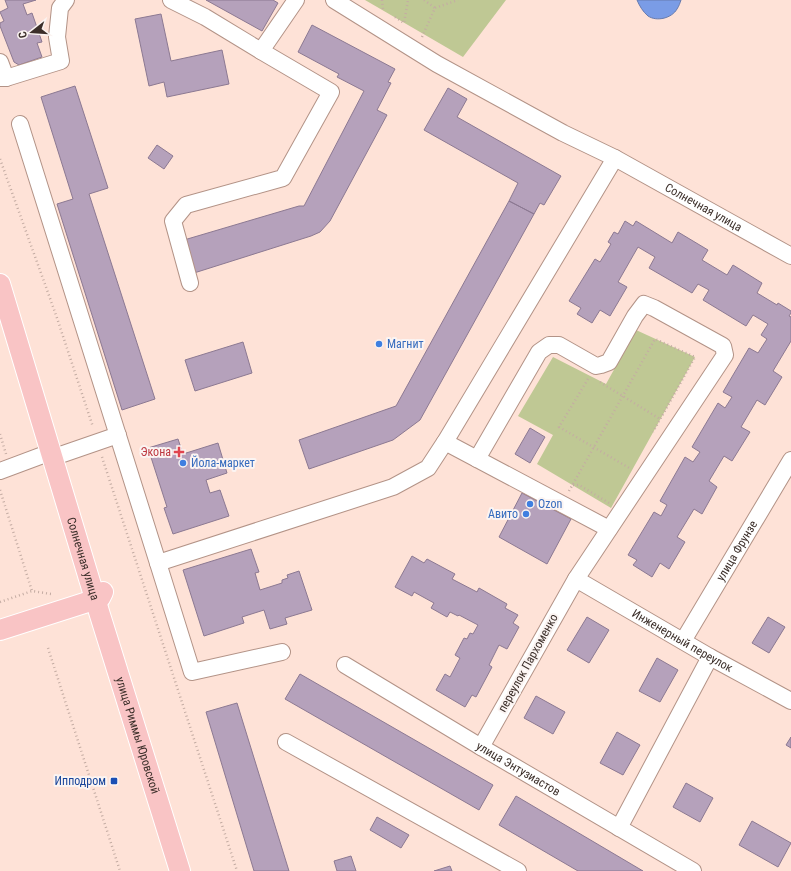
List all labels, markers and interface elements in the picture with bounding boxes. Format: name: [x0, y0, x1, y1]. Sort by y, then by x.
north arrow: [12, 12, 52, 52]
text: С: [16, 30, 30, 40]
street label: Солнечная улица: [663, 180, 745, 234]
place label: Магнит: [387, 337, 424, 351]
marker: Магнит: [374, 339, 384, 349]
place label: Экона: [140, 445, 171, 459]
marker: Экона: [174, 447, 184, 457]
place label: Йола-маркет: [191, 455, 255, 470]
marker: Йола-маркет: [178, 458, 188, 468]
place label: Ozon: [538, 497, 562, 511]
marker: Ozon: [525, 499, 535, 509]
place label: Авито: [488, 507, 518, 521]
marker: Авито: [521, 509, 531, 519]
street label: Солнечная улица: [64, 516, 102, 602]
street label: улица Фрунзе: [713, 518, 760, 584]
street label: Инженерный переулок: [630, 606, 735, 675]
street label: переулок Пархоменко: [495, 612, 561, 714]
street label: улица Риммы Юровской: [113, 675, 162, 796]
street label: улица Энтузиастов: [474, 739, 563, 799]
place label: Ипподром: [55, 774, 106, 788]
marker: Ипподром: [109, 776, 119, 786]

